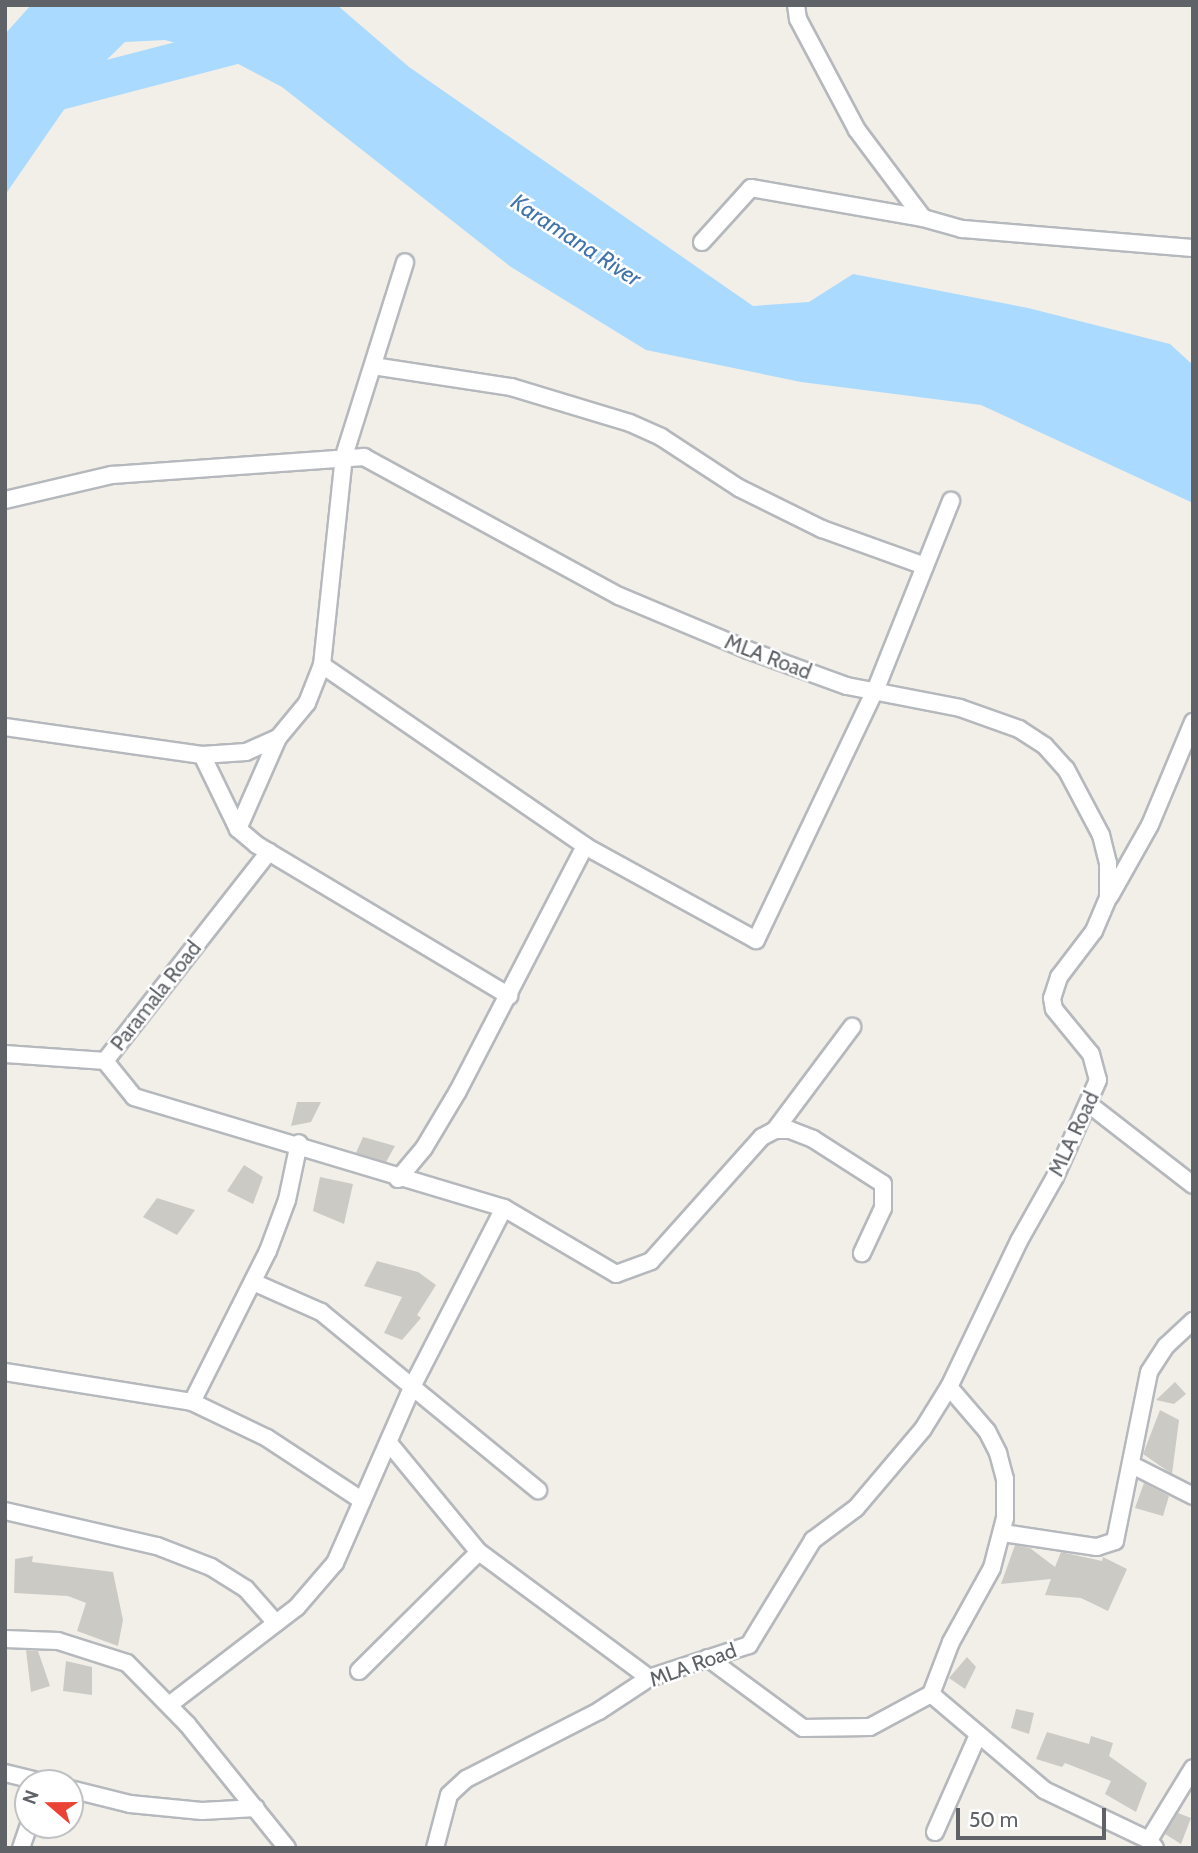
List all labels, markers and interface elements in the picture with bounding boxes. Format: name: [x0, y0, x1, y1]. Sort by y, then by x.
water label: Karamana River: [506, 188, 646, 292]
street label: MLA Road: [721, 629, 815, 685]
street label: Paramala Road: [105, 936, 207, 1056]
street label: MLA Road: [1043, 1088, 1105, 1180]
street label: MLA Road: [646, 1638, 740, 1692]
north arrow: [14, 1769, 84, 1839]
text: N: [18, 1787, 44, 1808]
scale bar: [960, 1794, 1110, 1838]
text: 50 m: [969, 1807, 1018, 1832]

